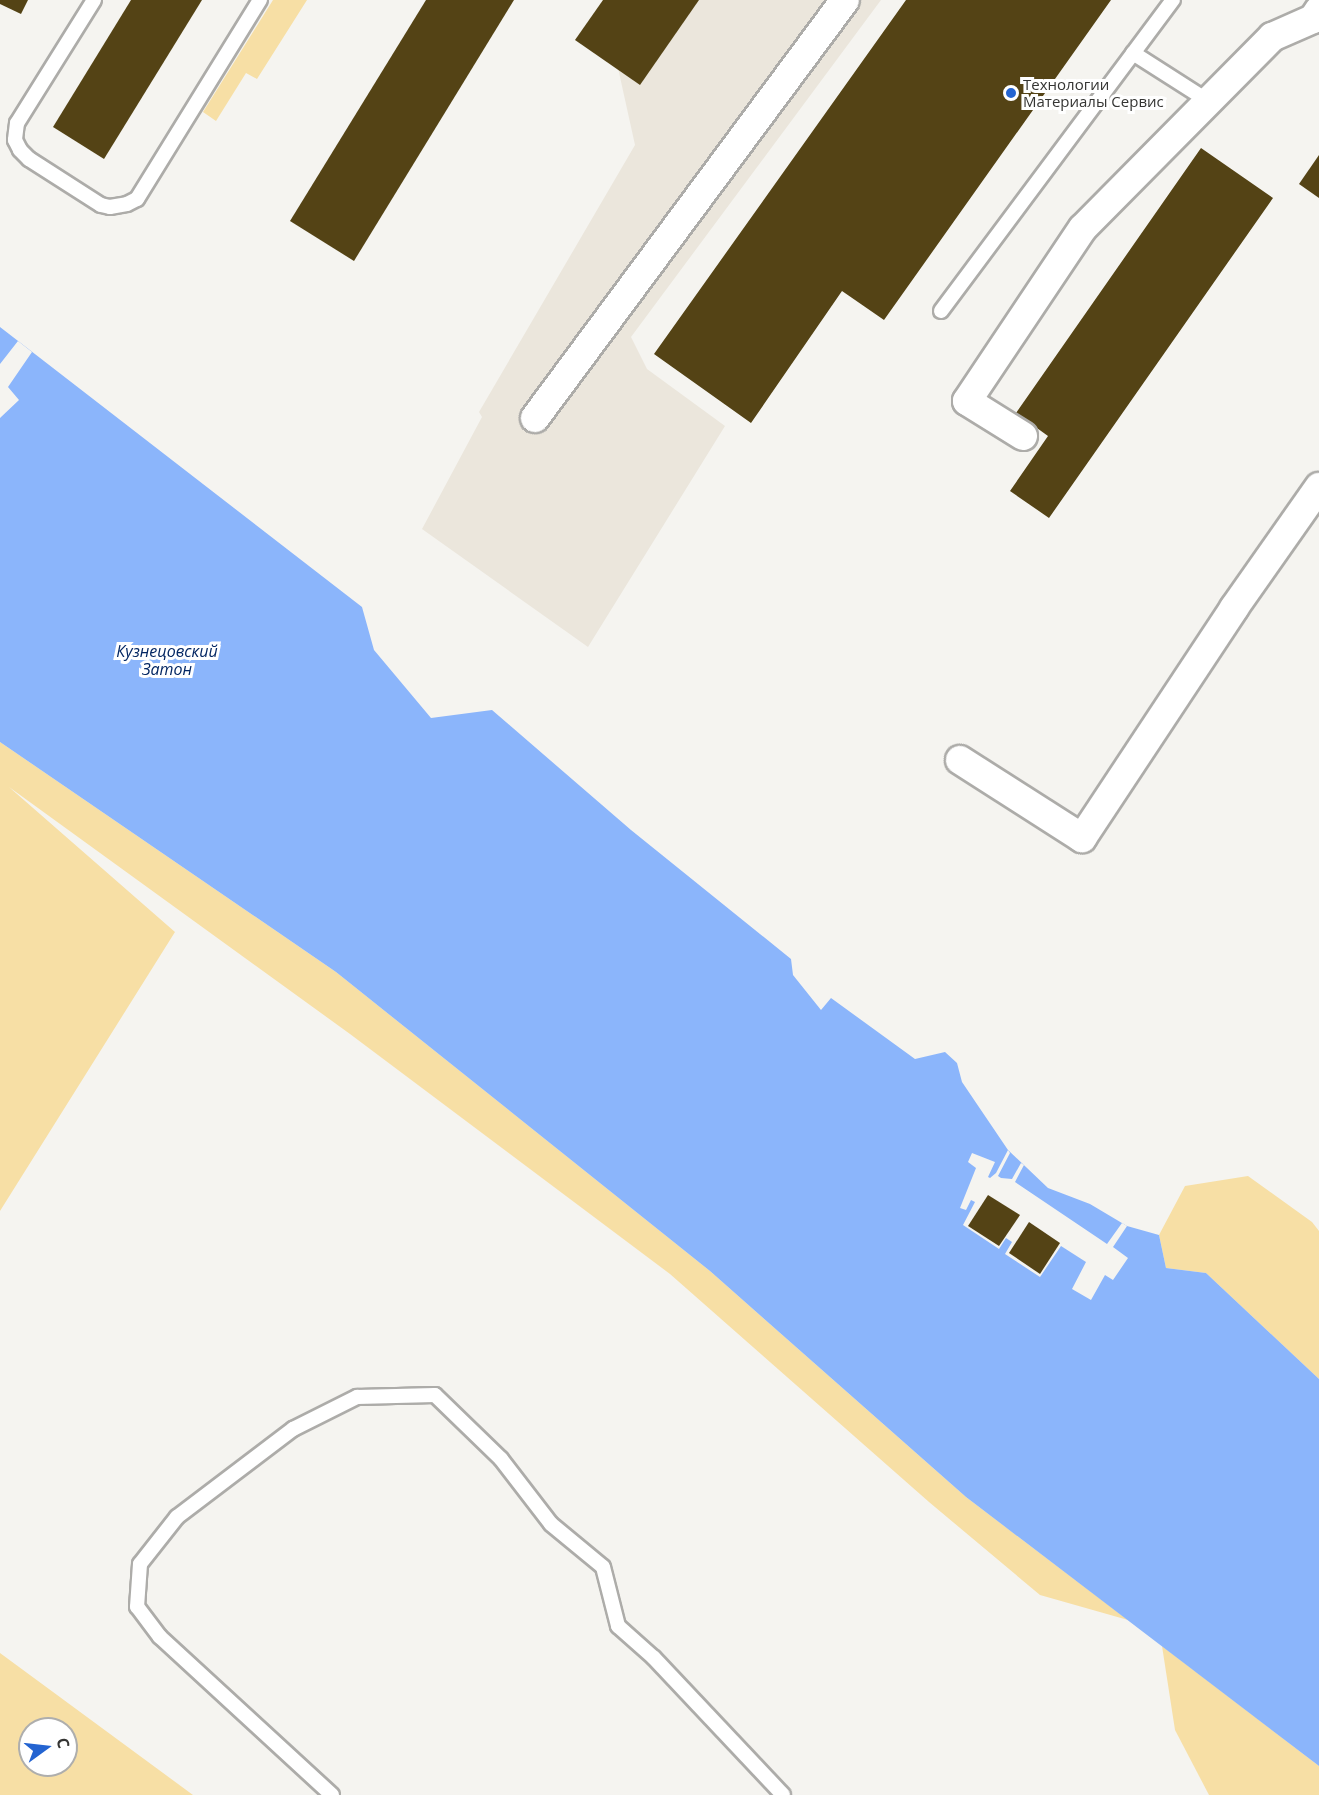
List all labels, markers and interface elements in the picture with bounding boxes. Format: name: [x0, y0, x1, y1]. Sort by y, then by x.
place label: Технологии Материалы Сервис: [1023, 75, 1164, 110]
marker: Технологии Материалы Сервис: [1004, 86, 1018, 100]
water label: Кузнецовский Затон: [116, 641, 218, 679]
north arrow: [18, 1717, 78, 1777]
text: С: [52, 1735, 75, 1751]

